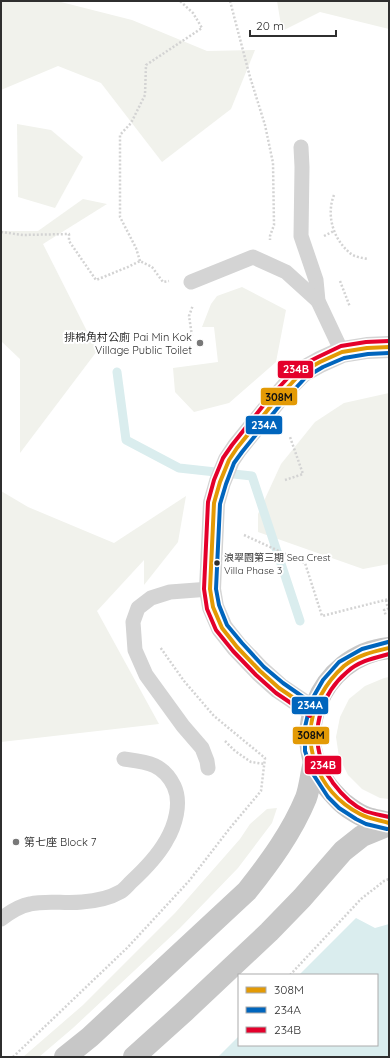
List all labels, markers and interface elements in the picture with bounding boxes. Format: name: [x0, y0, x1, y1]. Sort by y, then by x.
scale bar: [250, 12, 336, 38]
text: 20 m: [256, 18, 284, 33]
place label: 排棉角村公廁 Pai Min Kok Village Public Toilet: [64, 330, 192, 357]
marker: 排棉角村公廁 Pai Min Kok Village Public Toilet: [195, 338, 205, 348]
line badge: 234B: [277, 360, 314, 379]
text: 234B: [283, 362, 309, 376]
line badge: 308M: [260, 387, 298, 406]
text: 308M: [265, 390, 293, 404]
line badge: 234A: [245, 415, 283, 435]
text: 234A: [251, 418, 277, 432]
place label: 浪翠園第三期 Sea Crest Villa Phase 3: [224, 551, 331, 577]
marker: 浪翠園第三期 Sea Crest Villa Phase 3: [212, 558, 222, 568]
line badge: 234A: [291, 696, 329, 715]
text: 234A: [297, 698, 323, 712]
line badge: 308M: [292, 726, 330, 745]
text: 308M: [297, 728, 325, 742]
line badge: 234B: [304, 755, 342, 775]
text: 234B: [310, 758, 336, 772]
place label: 第七座 Block 7: [24, 835, 97, 849]
marker: 第七座 Block 7: [11, 837, 21, 847]
legend: [238, 974, 378, 1046]
text: 308M: [274, 982, 304, 997]
text: 234A: [274, 1002, 301, 1017]
text: 234B: [274, 1022, 301, 1037]

